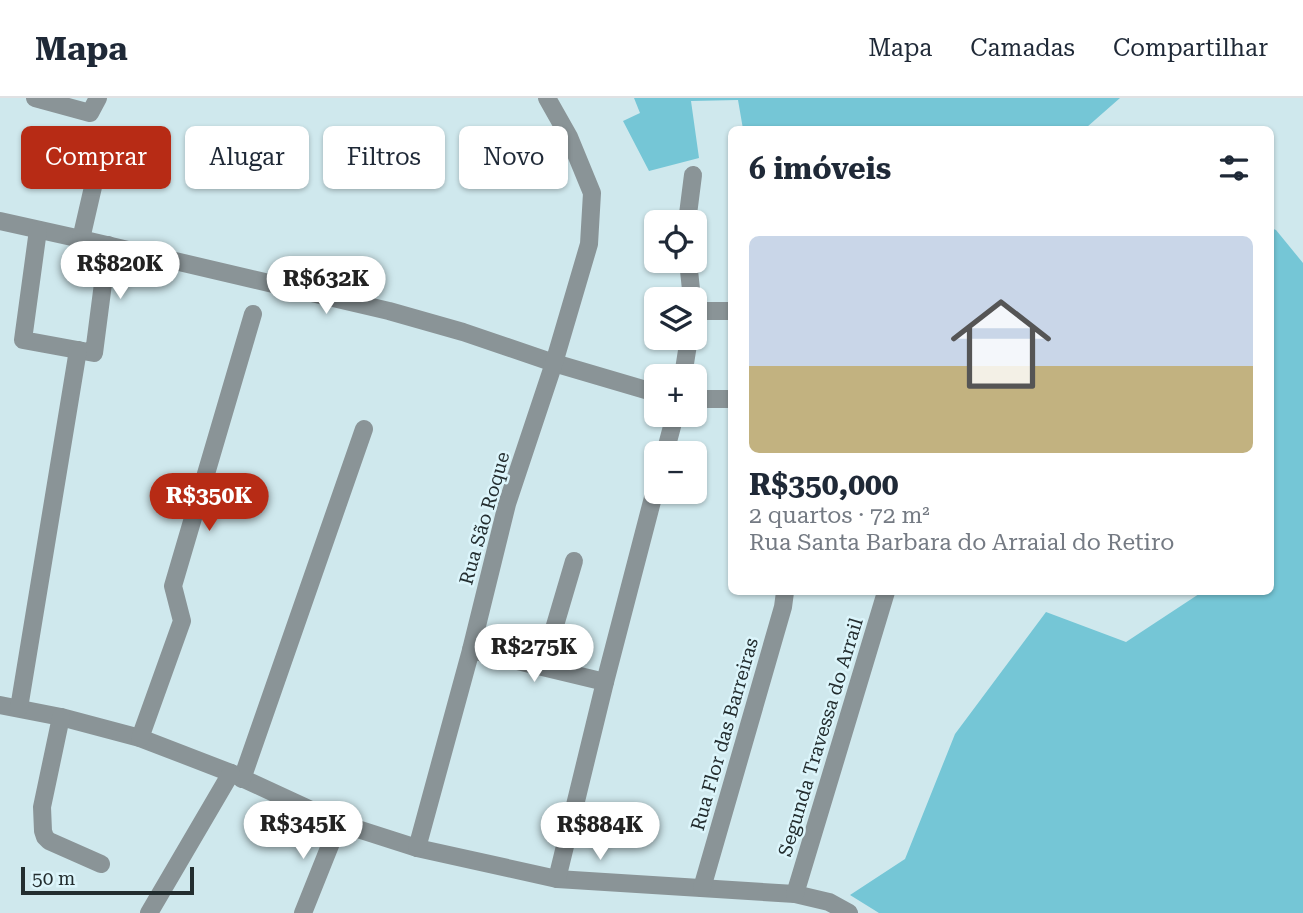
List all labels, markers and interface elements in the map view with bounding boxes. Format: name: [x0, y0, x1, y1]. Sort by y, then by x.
text: Mapa: [35, 29, 128, 68]
text: Mapa: [868, 34, 932, 62]
text: Camadas: [970, 34, 1075, 62]
text: Compartilhar: [1113, 34, 1268, 62]
chip: Comprar: [21, 126, 171, 189]
chip: Alugar: [185, 126, 309, 189]
chip: Filtros: [323, 126, 445, 189]
chip: Novo: [459, 126, 568, 189]
icon: filters: [1215, 149, 1253, 187]
text: 6 imóveis: [749, 151, 891, 186]
map controls: [644, 210, 707, 504]
button: locate: [644, 210, 707, 273]
pin: R$820K: [63, 242, 177, 301]
text: R$820K: [77, 250, 163, 277]
pin: R$632K: [269, 256, 383, 316]
text: R$632K: [283, 265, 369, 292]
icon: home: [938, 281, 1064, 407]
button: layers: [644, 287, 707, 350]
button: +: [644, 364, 707, 427]
button: −: [644, 441, 707, 504]
street label: Rua São Roque: [455, 449, 514, 587]
text: R$350,000: [749, 467, 899, 502]
pin: R$350K: [152, 474, 266, 533]
text: R$350K: [166, 482, 252, 509]
text: 2 quartos · 72 m²: [749, 502, 930, 529]
text: Rua Santa Barbara do Arraial do Retiro: [749, 529, 1174, 556]
street label: Segunda Travessa do Arrail: [773, 615, 868, 859]
pin: R$275K: [477, 624, 591, 684]
text: R$275K: [491, 633, 577, 660]
street label: Rua Flor das Barreiras: [686, 635, 763, 833]
pin: R$345K: [246, 802, 360, 861]
pin: R$884K: [543, 802, 657, 862]
text: R$345K: [260, 810, 346, 837]
text: R$884K: [557, 811, 643, 838]
scale bar: [21, 864, 194, 896]
text: 50 m: [32, 867, 75, 890]

